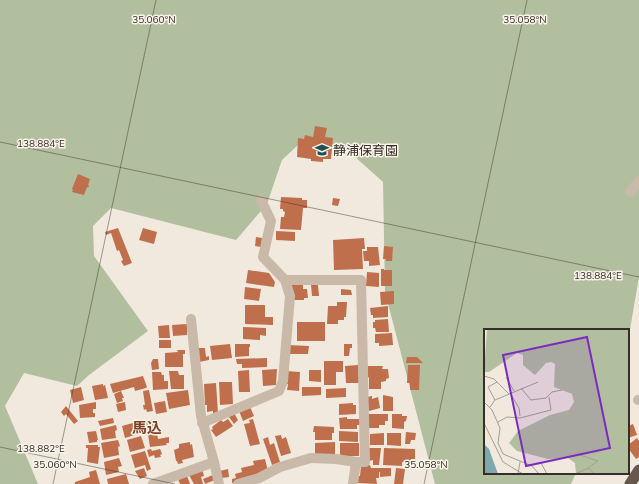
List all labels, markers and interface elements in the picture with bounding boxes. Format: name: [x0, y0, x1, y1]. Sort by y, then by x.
text: 35.060°N: [132, 13, 176, 27]
text: 35.058°N: [503, 13, 547, 27]
text: 138.884°E: [17, 137, 65, 151]
school or university icon: 静浦保育園: [314, 142, 330, 158]
place label: 静浦保育園: [333, 142, 398, 160]
text: 138.884°E: [574, 269, 622, 283]
inset map: [484, 329, 629, 474]
district label: 馬込: [132, 418, 162, 438]
text: 138.882°E: [17, 442, 65, 456]
text: 35.060°N: [33, 458, 77, 472]
text: 35.058°N: [404, 458, 448, 472]

